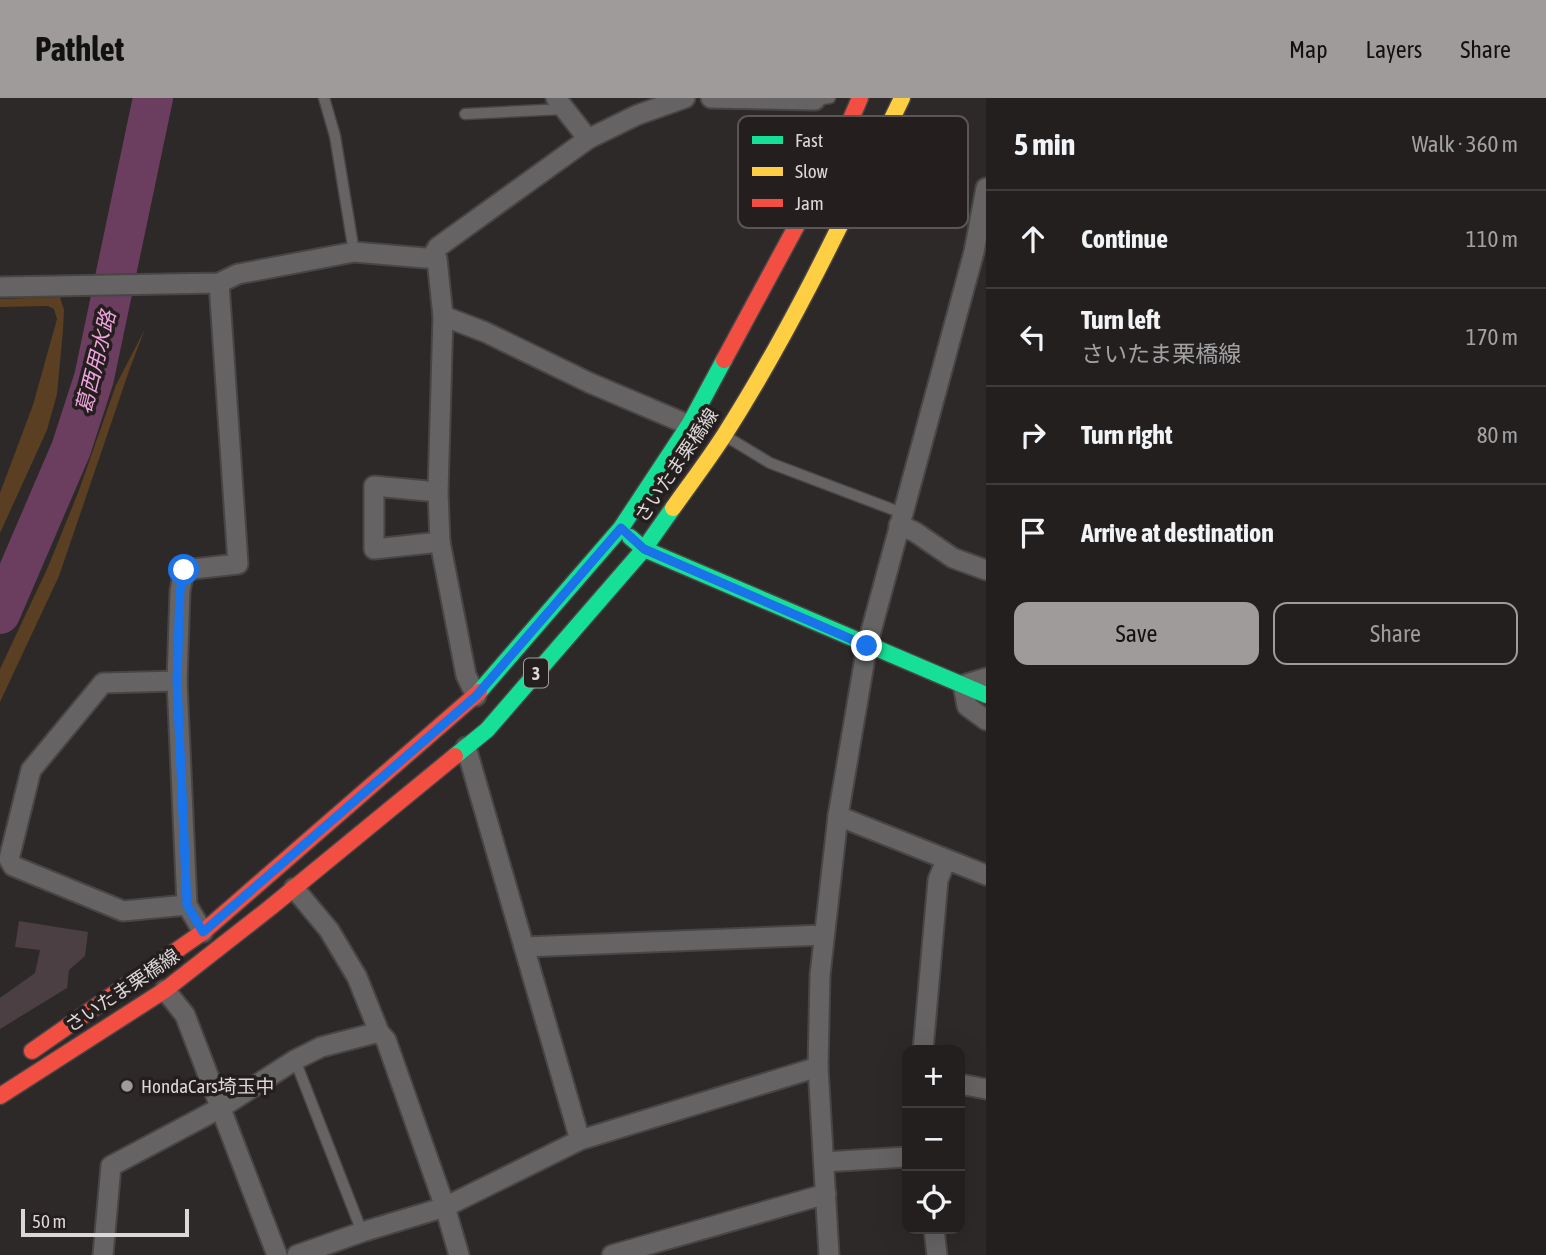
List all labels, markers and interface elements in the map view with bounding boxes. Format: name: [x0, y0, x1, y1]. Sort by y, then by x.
text: Pathlet: [35, 30, 124, 68]
text: Map: [1289, 36, 1328, 63]
text: Layers: [1366, 36, 1422, 63]
text: Share: [1460, 36, 1511, 63]
legend: [738, 116, 968, 228]
text: 5 min: [1014, 127, 1075, 161]
text: Fast: [795, 129, 823, 151]
text: Walk · 360 m: [1412, 131, 1518, 157]
text: Slow: [795, 160, 829, 182]
text: Jam: [795, 192, 824, 214]
icon: ahead: [1014, 220, 1052, 258]
text: Continue: [1081, 224, 1168, 254]
text: 110 m: [1466, 226, 1518, 252]
text: Turn left: [1081, 305, 1161, 335]
water label: 葛西用水路: [71, 306, 120, 416]
icon: left: [1014, 318, 1052, 356]
text: 170 m: [1466, 324, 1518, 350]
text: さいたま栗橋線: [1081, 341, 1241, 367]
street label: さいたま栗橋線: [630, 404, 722, 526]
icon: right: [1014, 416, 1052, 454]
text: Turn right: [1081, 420, 1172, 450]
text: 80 m: [1477, 422, 1518, 448]
icon: arrive: [1014, 514, 1052, 552]
text: Arrive at destination: [1081, 518, 1274, 548]
route start: [168, 554, 199, 585]
button: Save: [1014, 602, 1259, 665]
button: Share: [1273, 602, 1518, 665]
route end: [851, 630, 882, 661]
road number: 3: [524, 658, 548, 688]
street label: さいたま栗橋線: [61, 944, 183, 1036]
map controls: [902, 1045, 965, 1234]
button: +: [902, 1045, 965, 1108]
place label: HondaCars埼玉中: [141, 1075, 275, 1097]
marker: HondaCars埼玉中: [119, 1078, 135, 1094]
button: −: [902, 1108, 965, 1171]
button: locate: [902, 1171, 965, 1234]
scale bar: [21, 1206, 189, 1238]
text: 50 m: [32, 1210, 66, 1232]

